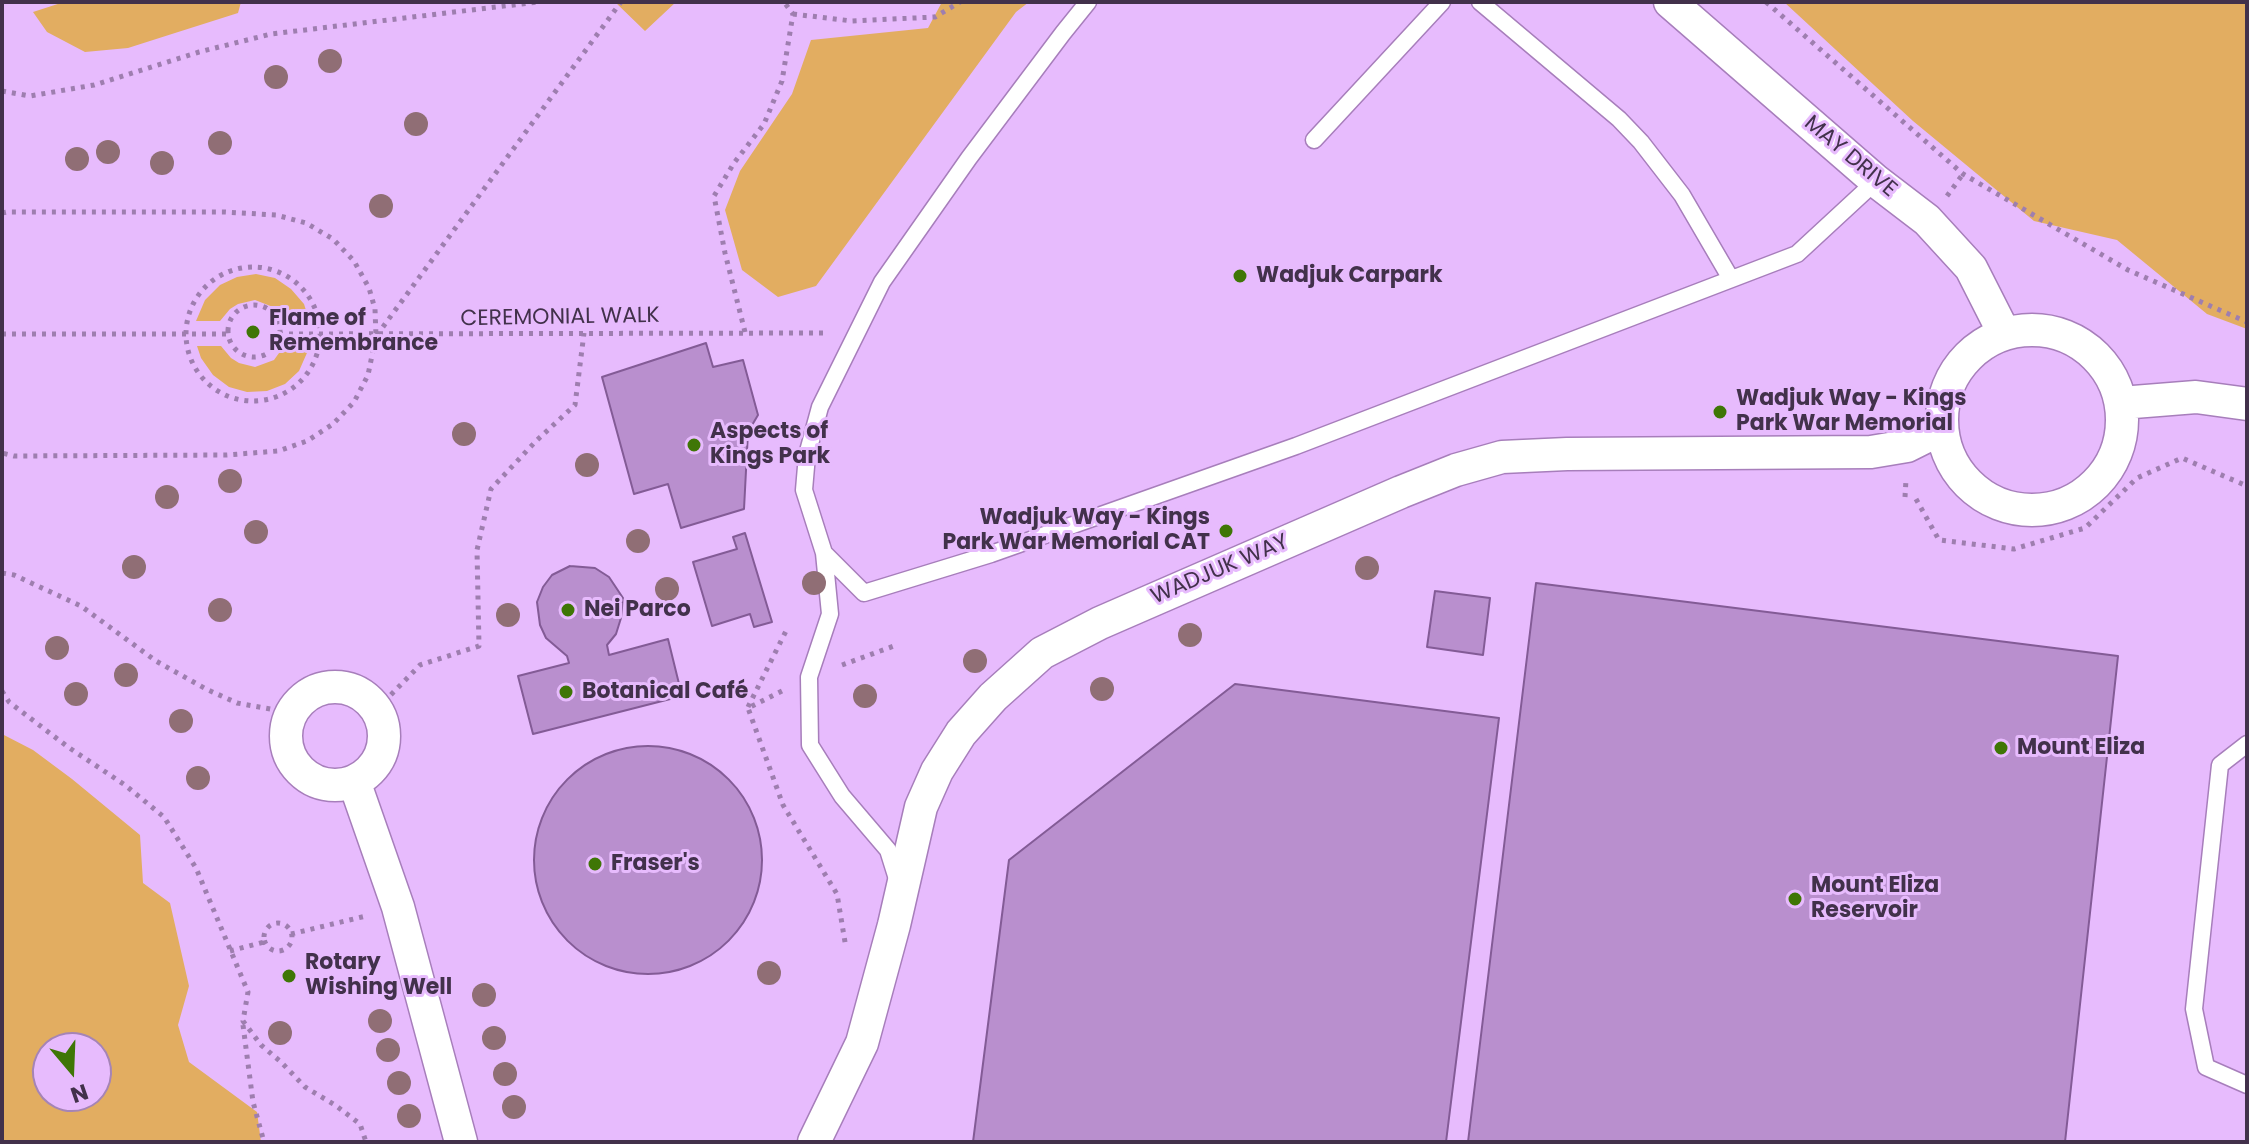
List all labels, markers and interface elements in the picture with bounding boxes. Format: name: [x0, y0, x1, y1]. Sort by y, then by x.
street label: MAY DRIVE: [1798, 111, 1902, 203]
place label: Wadjuk Carpark: [1256, 263, 1443, 289]
marker: Wadjuk Carpark: [1231, 267, 1249, 285]
street label: CEREMONIAL WALK: [460, 303, 660, 333]
place label: Flame of Remembrance: [269, 306, 438, 358]
marker: Flame of Remembrance: [244, 323, 262, 341]
place label: Wadjuk Way - Kings Park War Memorial: [1736, 386, 1967, 438]
marker: Wadjuk Way - Kings Park War Memorial: [1711, 403, 1729, 421]
place label: Aspects of Kings Park: [710, 419, 830, 470]
marker: Aspects of Kings Park: [685, 436, 703, 454]
place label: Wadjuk Way - Kings Park War Memorial CAT: [942, 505, 1210, 556]
marker: Wadjuk Way - Kings Park War Memorial CAT: [1217, 522, 1235, 540]
street label: WADJUK WAY: [1147, 529, 1293, 611]
place label: Nei Parco: [584, 597, 691, 623]
marker: Nei Parco: [559, 601, 577, 619]
place label: Botanical Café: [582, 679, 748, 705]
marker: Botanical Café: [557, 683, 575, 701]
place label: Mount Eliza: [2017, 735, 2145, 761]
marker: Mount Eliza: [1992, 739, 2010, 757]
place label: Fraser's: [611, 851, 700, 877]
marker: Fraser's: [586, 855, 604, 873]
place label: Mount Eliza Reservoir: [1811, 873, 1939, 924]
marker: Mount Eliza Reservoir: [1786, 890, 1804, 908]
place label: Rotary Wishing Well: [305, 950, 452, 1002]
marker: Rotary Wishing Well: [280, 967, 298, 985]
north arrow: [32, 1032, 112, 1112]
text: N: [66, 1076, 92, 1111]

